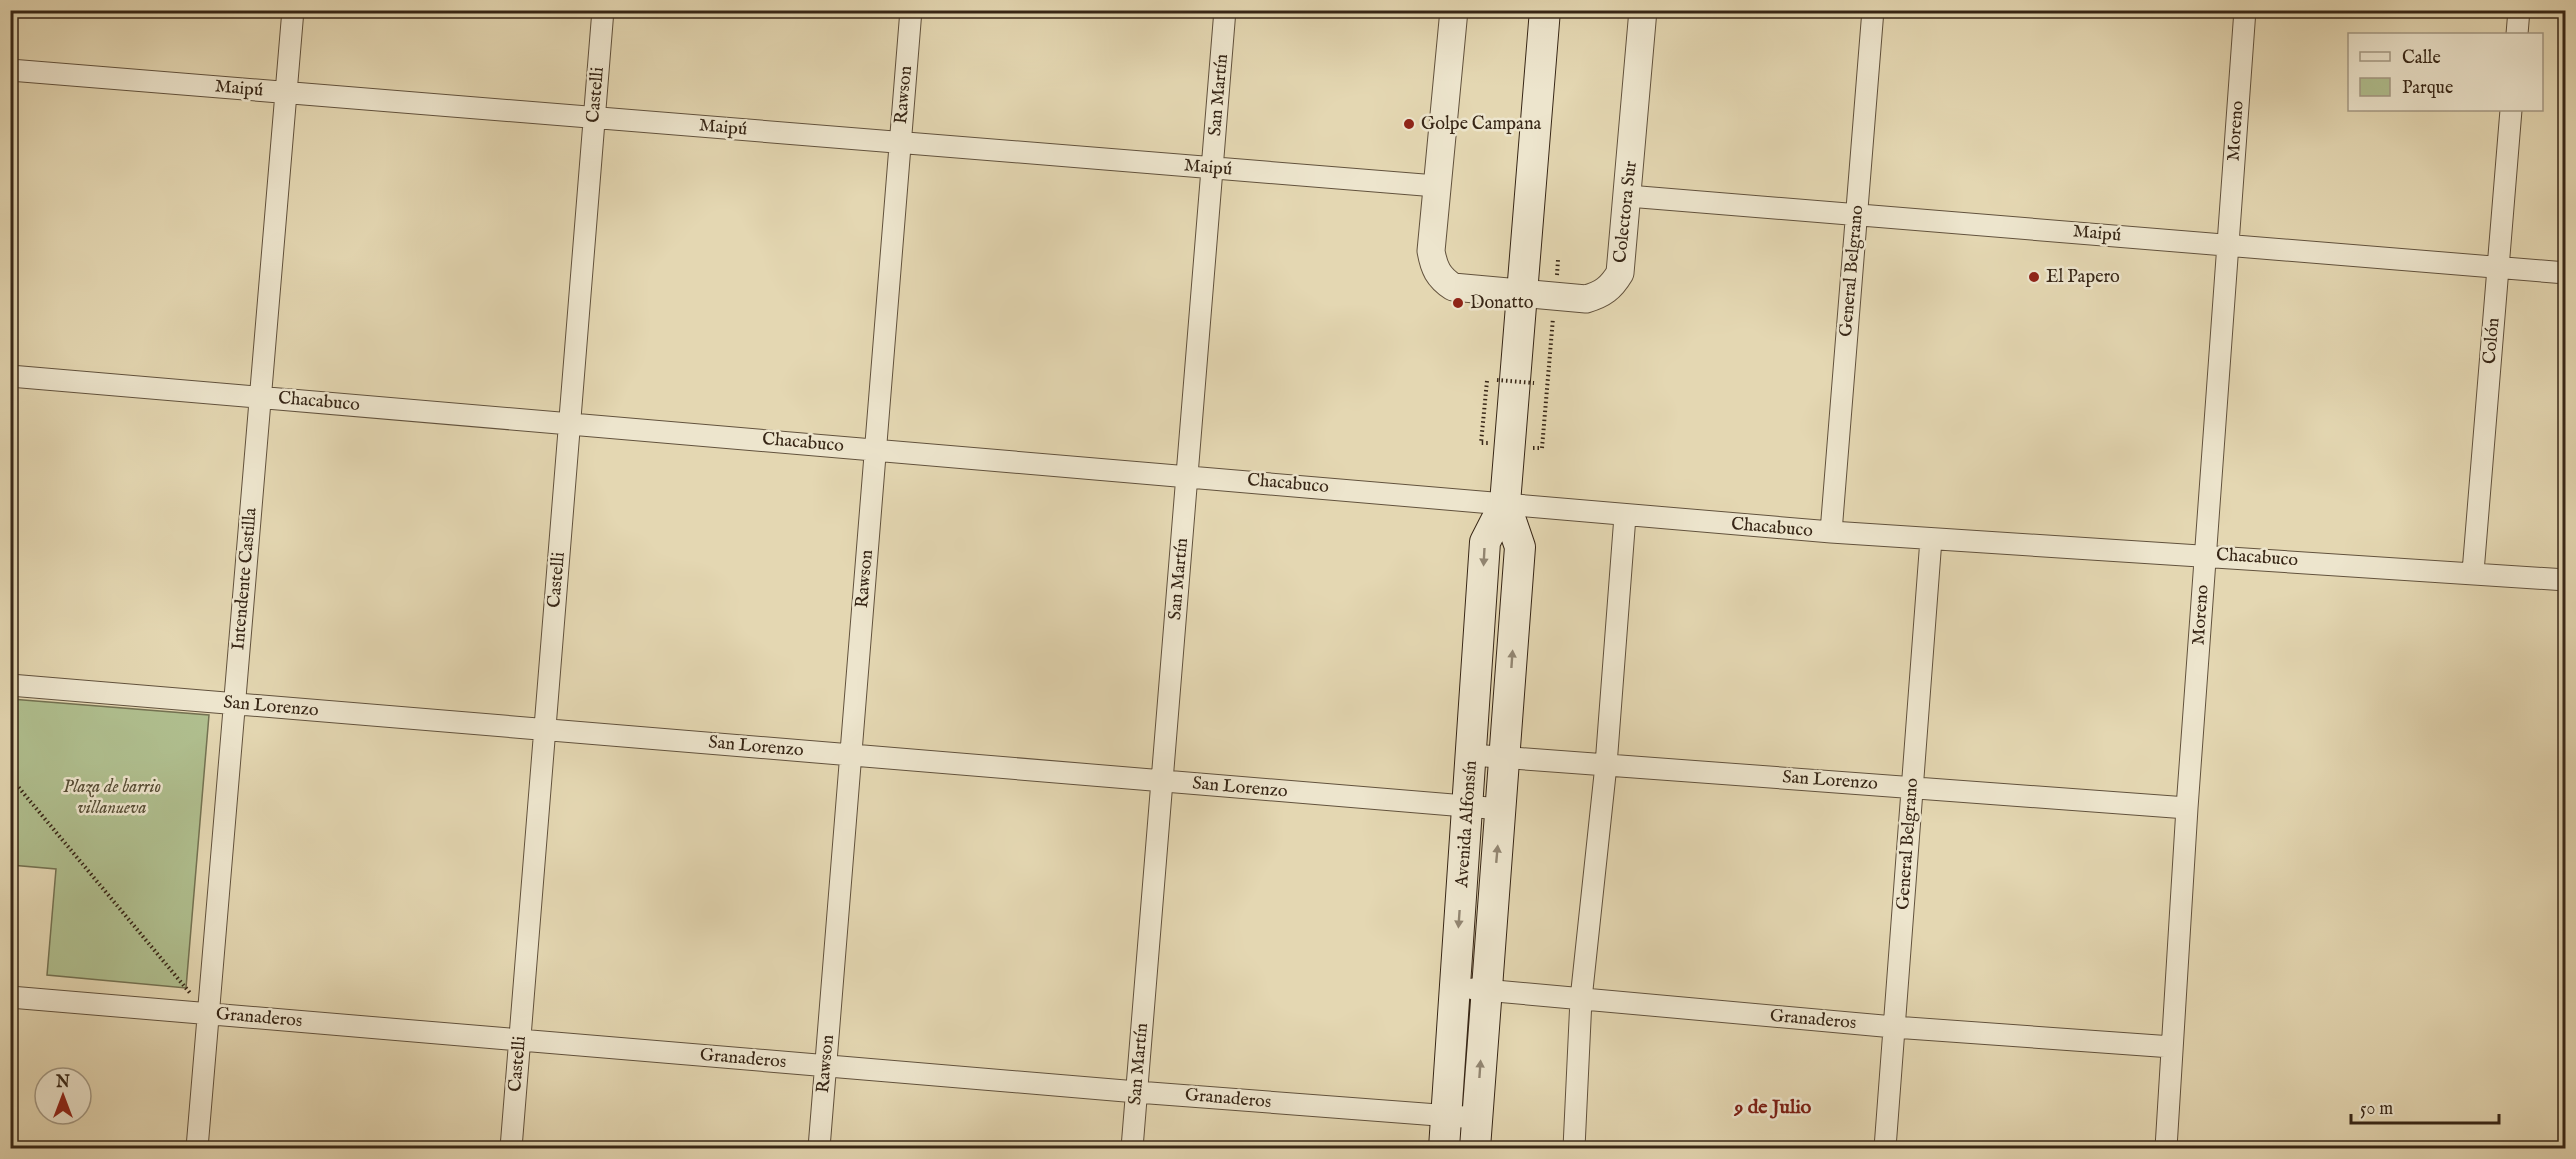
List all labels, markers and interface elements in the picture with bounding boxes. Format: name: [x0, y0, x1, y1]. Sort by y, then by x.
legend: [2348, 33, 2543, 111]
text: Calle: [2402, 47, 2441, 70]
street label: San Martín: [1204, 53, 1234, 137]
street label: Rawson: [890, 64, 918, 125]
street label: Castelli: [582, 66, 610, 124]
street label: Maipú: [214, 75, 264, 103]
text: Parque: [2402, 77, 2453, 100]
street label: Moreno: [2222, 100, 2250, 162]
place label: Golpe Campana: [1421, 113, 1541, 136]
street label: Maipú: [698, 114, 748, 142]
marker: Golpe Campana: [1402, 117, 1416, 131]
street label: Maipú: [1183, 154, 1233, 182]
street label: Colectora Sur: [1609, 159, 1643, 264]
street label: General Belgrano: [1835, 204, 1869, 338]
street label: Maipú: [2072, 220, 2122, 248]
place label: El Papero: [2046, 266, 2120, 289]
marker: El Papero: [2027, 270, 2041, 284]
place label: Donatto: [1470, 292, 1534, 315]
marker: Donatto: [1451, 296, 1465, 310]
street label: Colón: [2479, 316, 2506, 365]
street label: Chacabuco: [277, 387, 361, 417]
street label: Chacabuco: [761, 428, 845, 458]
street label: Chacabuco: [1246, 469, 1330, 499]
street label: Intendente Castilla: [227, 507, 263, 651]
street label: Chacabuco: [1730, 513, 1814, 543]
street label: San Martín: [1164, 537, 1194, 621]
street label: Chacabuco: [2215, 544, 2299, 572]
street label: Rawson: [851, 548, 879, 609]
one-way arrow: [1480, 548, 1489, 567]
street label: Castelli: [543, 551, 571, 609]
street label: Moreno: [2187, 584, 2215, 646]
one-way arrow: [1507, 650, 1516, 669]
street label: San Lorenzo: [222, 691, 320, 723]
street label: San Lorenzo: [707, 731, 805, 763]
street label: Avenida Alfonsín: [1451, 759, 1483, 889]
street label: San Lorenzo: [1781, 766, 1879, 796]
street label: San Lorenzo: [1191, 772, 1289, 804]
park label: Plaza de barrio villanueva: [63, 776, 161, 820]
street label: General Belgrano: [1892, 777, 1924, 911]
one-way arrow: [1492, 844, 1502, 863]
one-way arrow: [1455, 910, 1464, 929]
street label: Granaderos: [215, 1003, 303, 1033]
street label: Granaderos: [1769, 1005, 1857, 1035]
street label: San Martín: [1124, 1022, 1154, 1106]
street label: Rawson: [812, 1033, 840, 1094]
street label: Castelli: [504, 1035, 532, 1093]
street label: Granaderos: [699, 1044, 787, 1074]
one-way arrow: [1475, 1060, 1485, 1079]
north arrow: [33, 1066, 93, 1126]
text: N: [55, 1073, 70, 1093]
street label: Granaderos: [1184, 1084, 1272, 1114]
scale bar: [2351, 1087, 2500, 1125]
district label: 9 de Julio: [1734, 1095, 1812, 1120]
text: 50 m: [2360, 1098, 2393, 1121]

